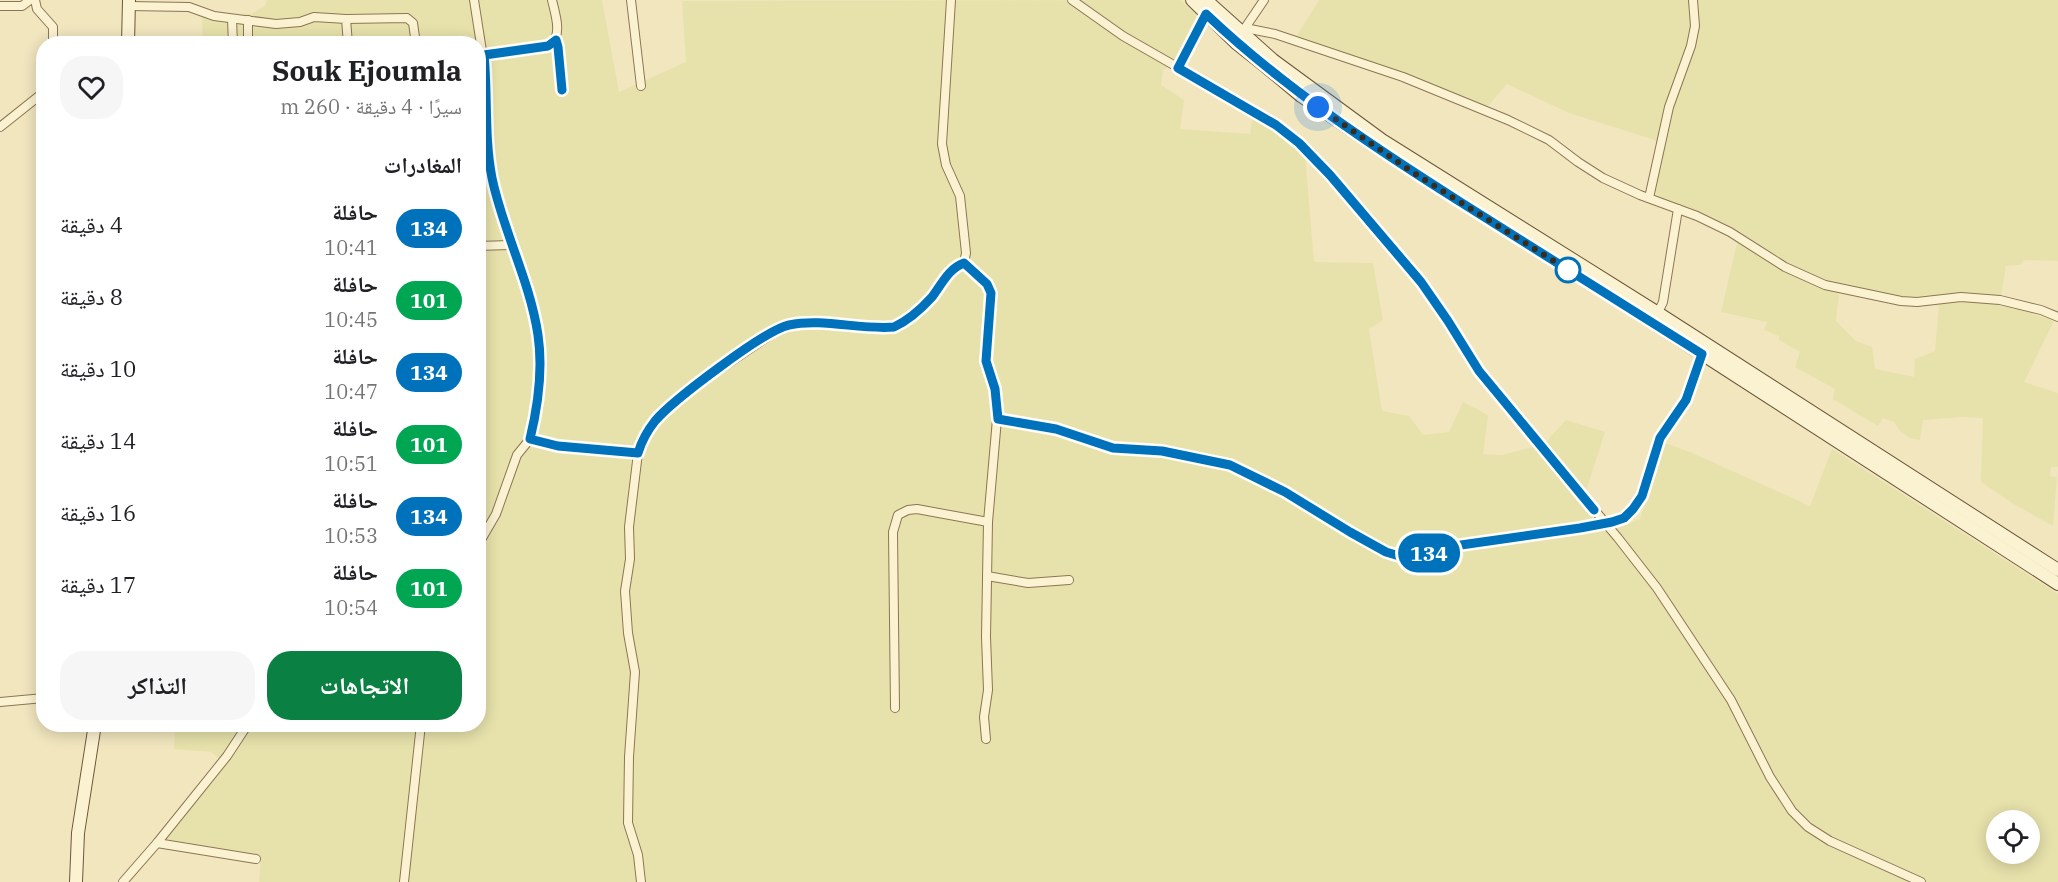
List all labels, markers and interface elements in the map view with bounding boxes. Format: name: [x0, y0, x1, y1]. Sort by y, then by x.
text: Souk Ejoumla: [272, 52, 462, 89]
button: heart: [60, 56, 123, 119]
your location: [1303, 92, 1333, 122]
text: سيرًا · 4 دقيقة · 260 m: [280, 93, 462, 120]
text: المغادرات: [384, 150, 462, 179]
text: حافلة: [332, 197, 378, 226]
text: 4 دقيقة: [60, 210, 123, 239]
text: 134: [410, 214, 448, 242]
text: 10:41: [324, 234, 378, 261]
unlabelled marker: [1555, 257, 1581, 283]
text: حافلة: [332, 269, 378, 298]
text: 8 دقيقة: [60, 282, 123, 311]
text: 101: [410, 286, 448, 314]
text: 10:45: [324, 306, 378, 333]
text: حافلة: [332, 341, 378, 370]
text: 10 دقيقة: [60, 354, 136, 383]
text: 134: [410, 358, 448, 386]
text: 10:47: [324, 378, 378, 405]
text: حافلة: [332, 413, 378, 442]
text: 14 دقيقة: [60, 426, 136, 455]
text: 101: [410, 430, 448, 458]
text: 10:51: [324, 450, 378, 477]
text: حافلة: [332, 485, 378, 514]
text: 16 دقيقة: [60, 498, 136, 527]
text: 134: [410, 502, 448, 530]
text: 10:53: [324, 522, 378, 549]
line badge: 134: [1394, 534, 1464, 572]
text: 134: [1410, 539, 1448, 567]
text: حافلة: [332, 557, 378, 586]
text: 17 دقيقة: [60, 570, 136, 599]
text: 101: [410, 574, 448, 602]
text: 10:54: [324, 594, 378, 621]
button: التذاكر: [60, 651, 255, 720]
button: الاتجاهات: [267, 651, 462, 720]
map controls: [1986, 810, 2040, 864]
button: locate: [1986, 810, 2040, 864]

